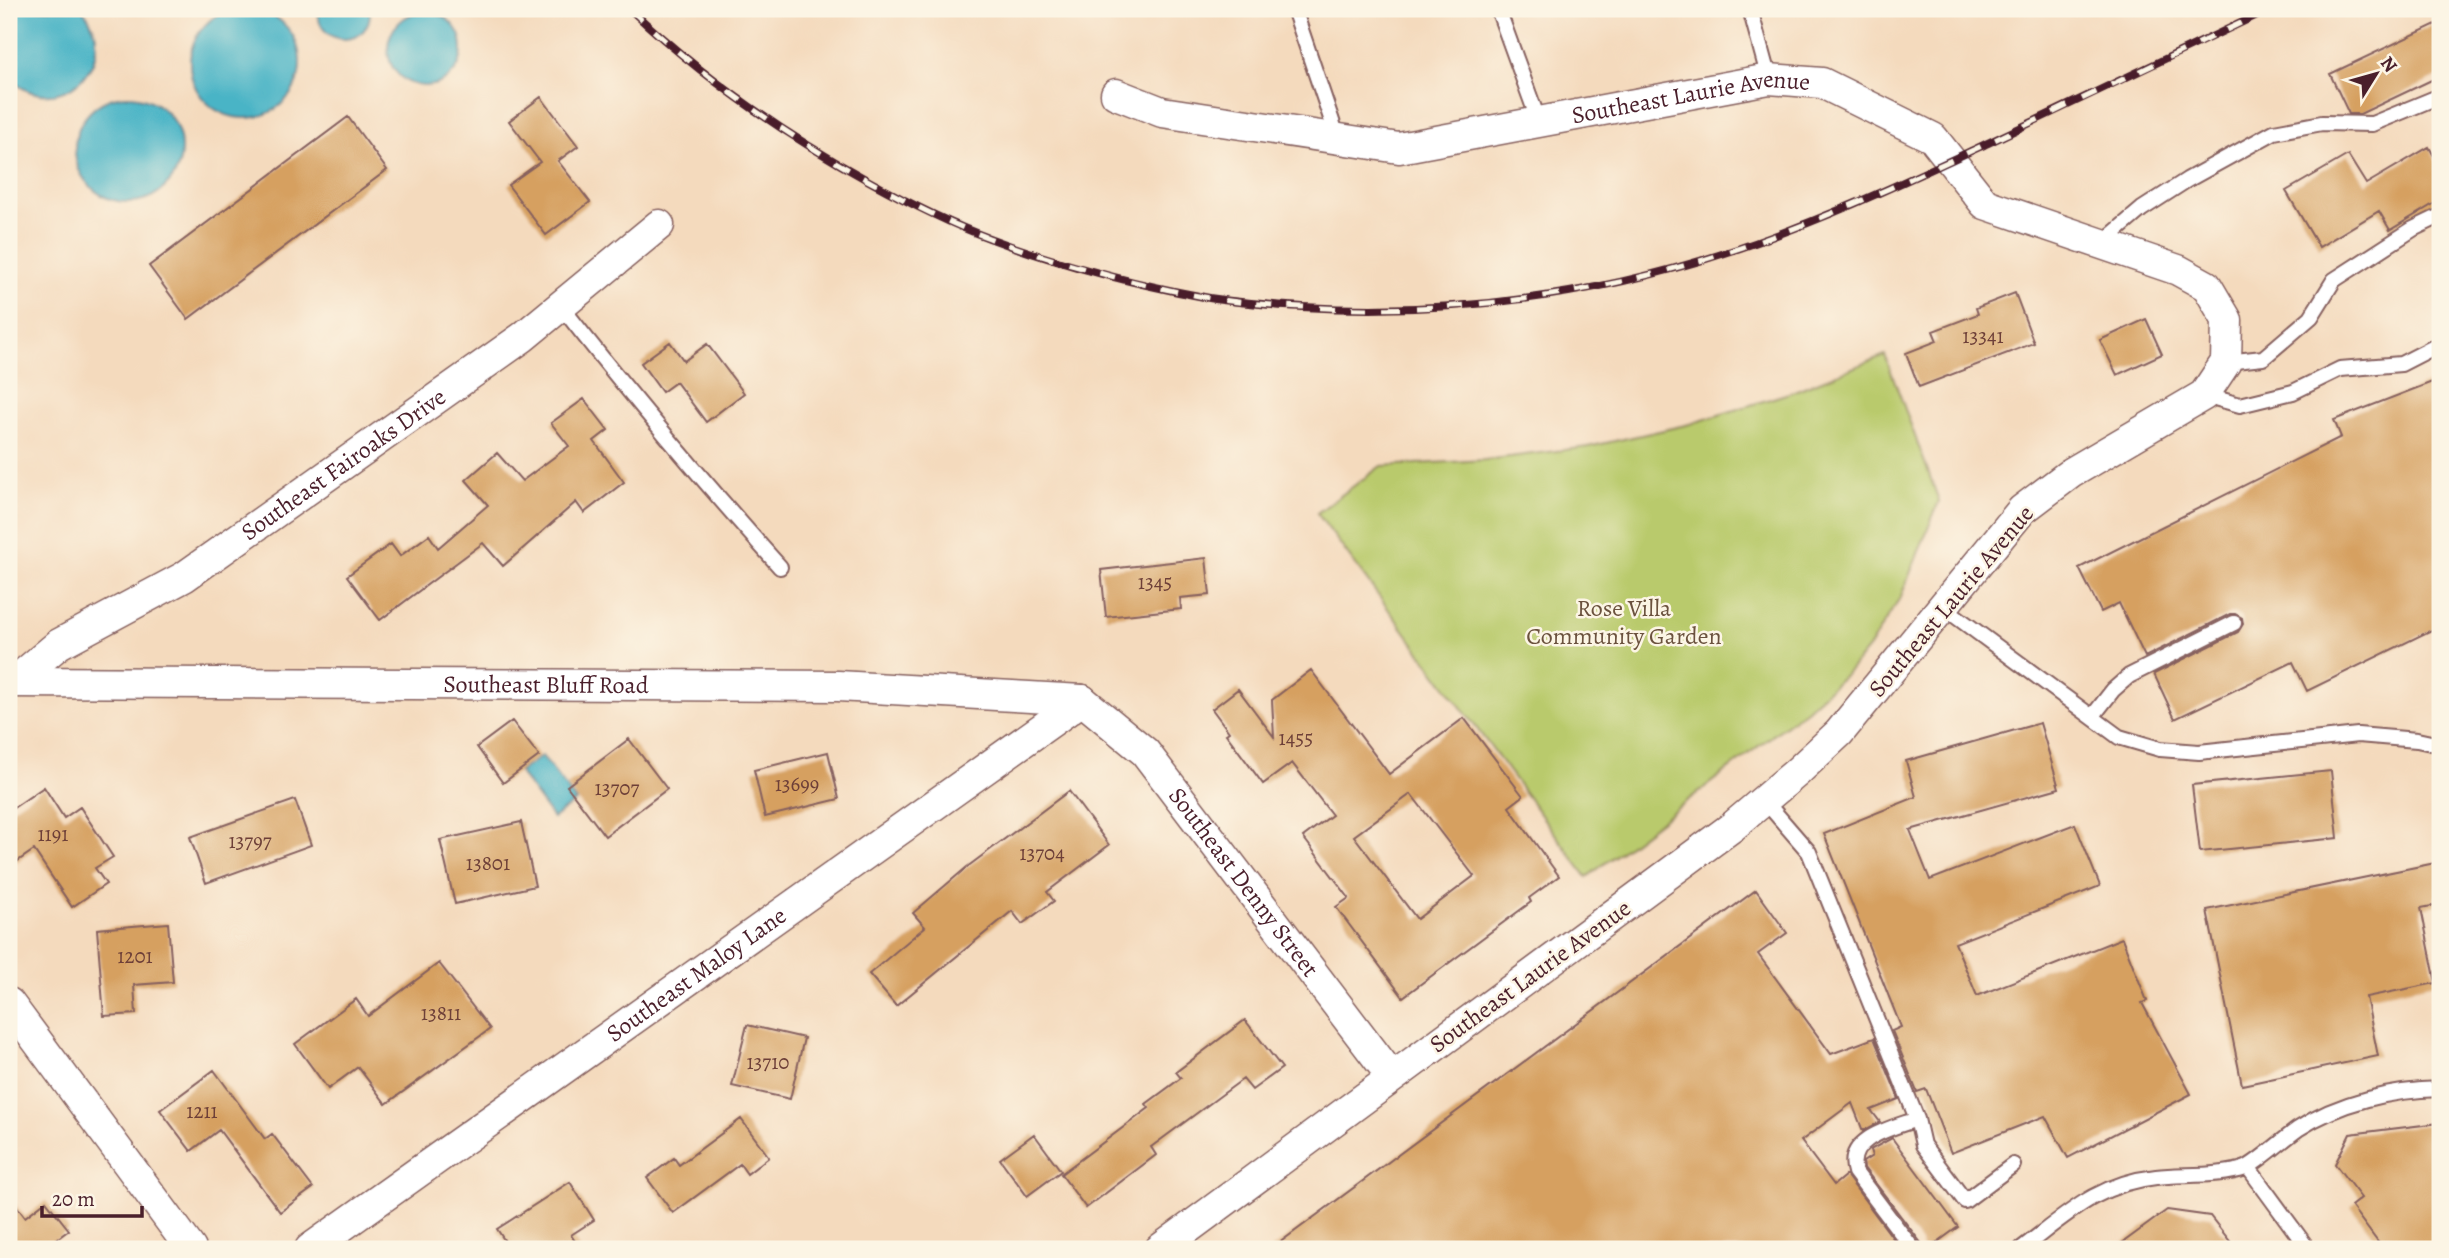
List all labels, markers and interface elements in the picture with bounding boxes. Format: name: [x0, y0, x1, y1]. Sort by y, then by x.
north arrow: [2340, 38, 2410, 108]
text: N: [2374, 51, 2403, 78]
street label: Southeast Laurie Avenue: [1569, 62, 1811, 131]
house number: 13341: [1962, 322, 2004, 350]
street label: Southeast Fairoaks Drive: [235, 381, 452, 548]
street label: Southeast Laurie Avenue: [1861, 498, 2041, 704]
house number: 1345: [1138, 568, 1172, 596]
park label: Rose Villa Community Garden: [1526, 592, 1722, 652]
street label: Southeast Bluff Road: [443, 668, 649, 701]
house number: 1455: [1279, 724, 1313, 752]
house number: 13699: [775, 770, 819, 798]
house number: 13707: [595, 774, 640, 802]
street label: Southeast Denny Street: [1161, 781, 1326, 983]
house number: 1191: [37, 820, 69, 848]
house number: 13797: [228, 827, 272, 855]
house number: 13704: [1019, 839, 1065, 867]
house number: 13801: [466, 849, 510, 877]
street label: Southeast Laurie Avenue: [1423, 892, 1637, 1060]
street label: Southeast Maloy Lane: [600, 899, 793, 1049]
house number: 1201: [117, 942, 153, 970]
house number: 13811: [421, 999, 461, 1027]
house number: 13710: [746, 1048, 790, 1076]
house number: 1211: [186, 1097, 218, 1125]
scale bar: [42, 1174, 142, 1218]
text: 20 m: [52, 1185, 95, 1213]

